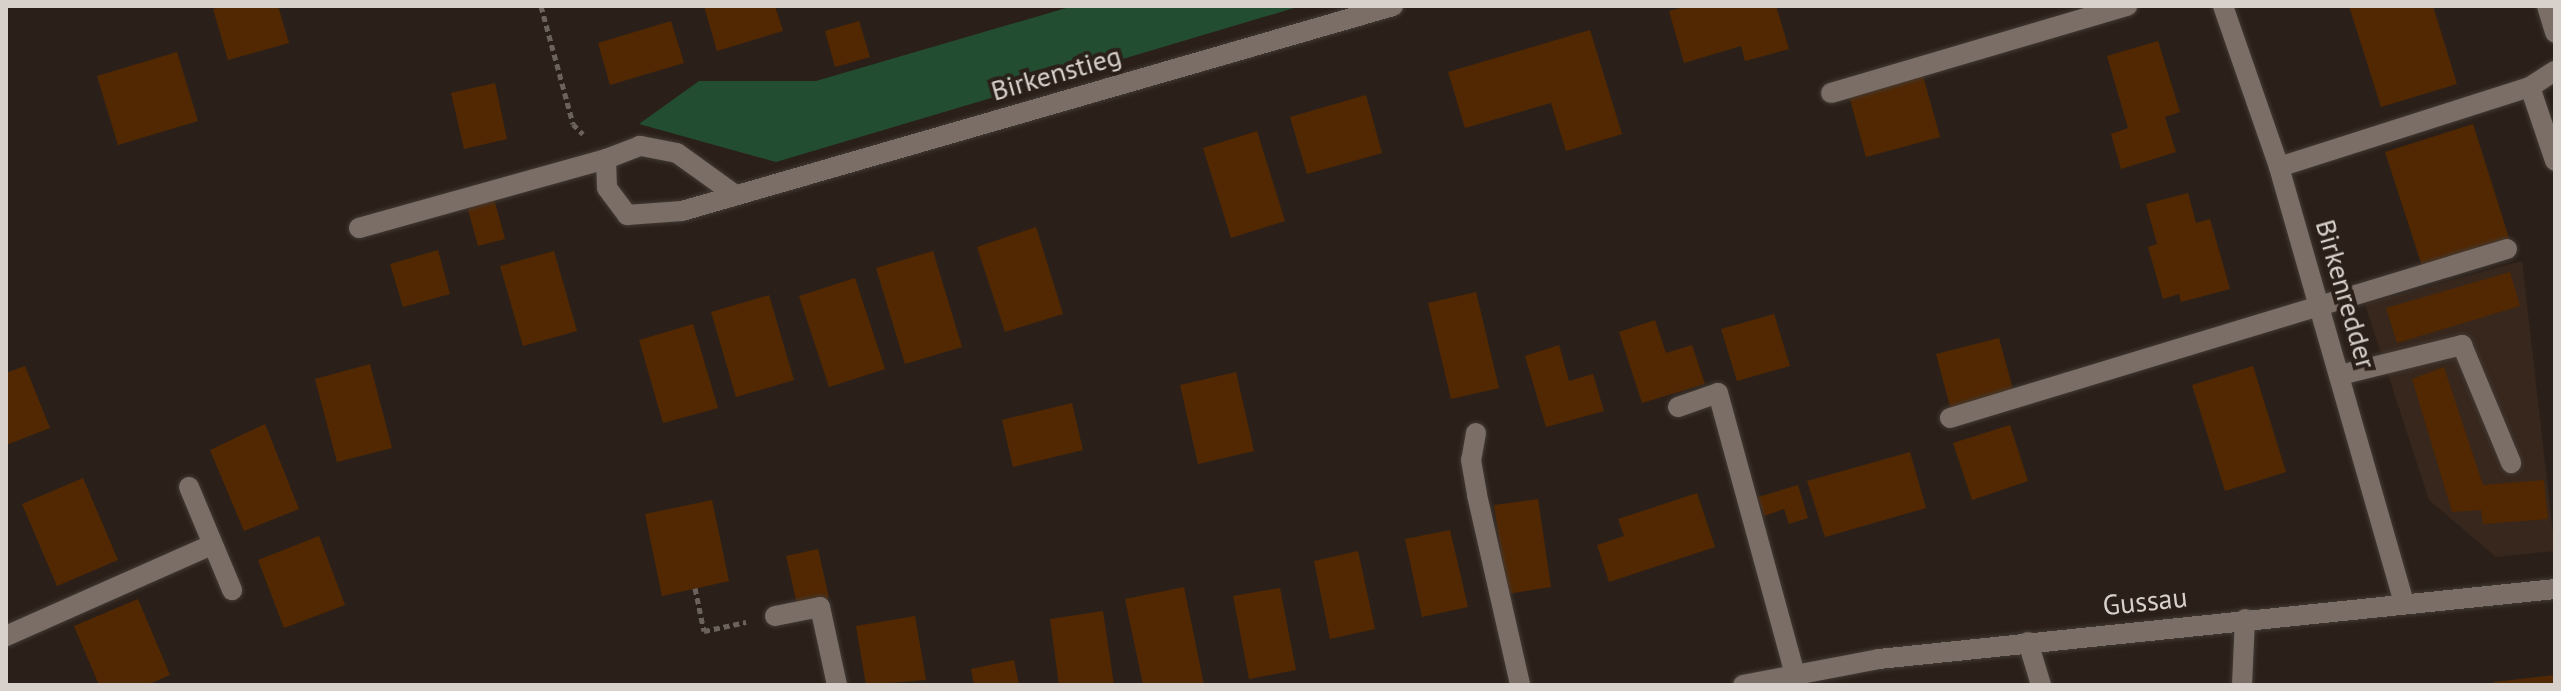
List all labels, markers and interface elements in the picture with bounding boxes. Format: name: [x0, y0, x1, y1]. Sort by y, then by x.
street label: Birkenstieg: [987, 38, 1125, 108]
street label: Birkenredder: [2309, 216, 2383, 372]
street label: Gussau: [2101, 580, 2189, 622]

